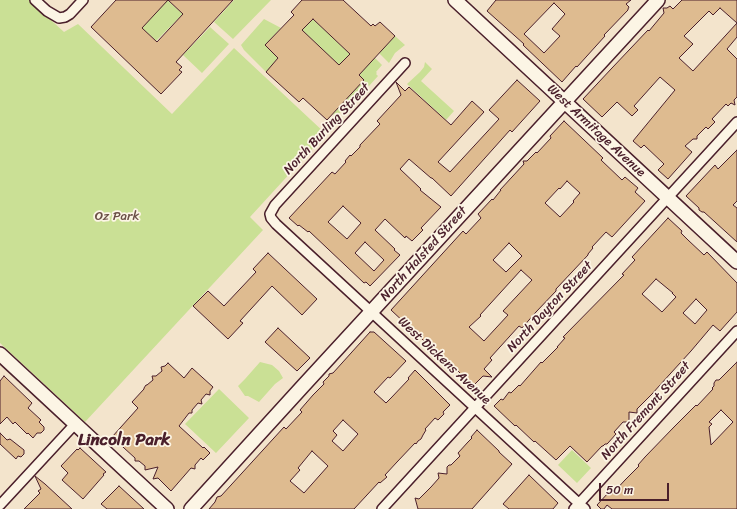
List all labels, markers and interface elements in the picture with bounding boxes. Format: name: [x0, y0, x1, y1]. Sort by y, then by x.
street label: North Burling Street: [281, 80, 373, 178]
street label: West Armitage Avenue: [544, 81, 648, 181]
street label: North Halsted Street: [377, 203, 471, 305]
park label: Oz Park: [95, 209, 139, 225]
street label: North Dayton Street: [504, 258, 596, 356]
street label: West Dickens Avenue: [394, 314, 494, 408]
street label: North Fremont Street: [598, 359, 694, 463]
district label: Lincoln Park: [78, 431, 170, 451]
scale bar: [601, 475, 671, 501]
text: 50 m: [606, 479, 633, 501]

